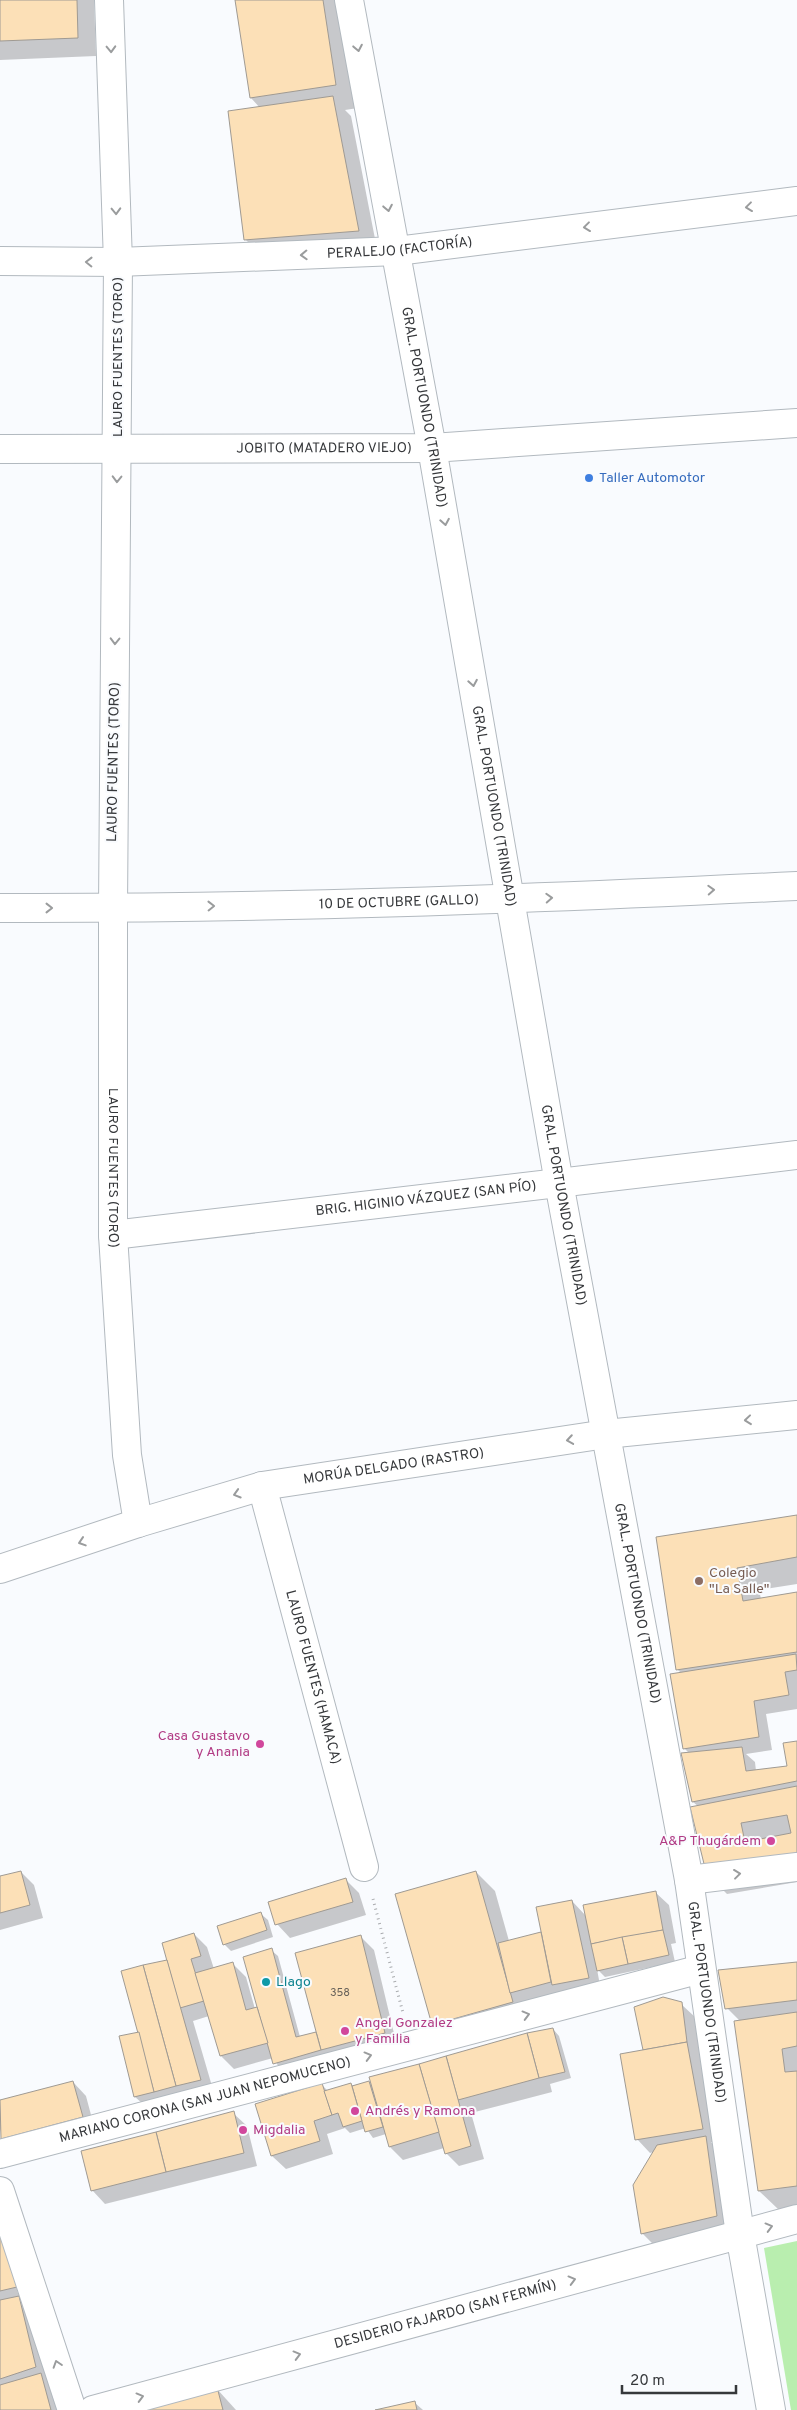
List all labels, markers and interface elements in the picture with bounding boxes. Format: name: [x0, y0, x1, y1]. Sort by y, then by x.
one-way arrow: [353, 44, 363, 52]
one-way arrow: [106, 45, 116, 53]
one-way arrow: [744, 201, 752, 212]
one-way arrow: [383, 203, 393, 212]
one-way arrow: [111, 207, 122, 215]
one-way arrow: [583, 222, 592, 232]
street label: PERALEJO (FACTORÍA): [327, 233, 473, 262]
one-way arrow: [300, 250, 308, 260]
one-way arrow: [85, 257, 92, 267]
street label: LAURO FUENTES (TORO): [110, 277, 127, 437]
street label: GRAL. PORTUONDO (TRINIDAD): [398, 305, 451, 509]
street label: JOBITO (MATADERO VIEJO): [236, 440, 412, 457]
place label: Taller Automotor: [599, 470, 706, 487]
marker: Taller Automotor: [583, 472, 595, 484]
one-way arrow: [112, 475, 122, 483]
one-way arrow: [440, 518, 450, 527]
one-way arrow: [110, 638, 120, 645]
one-way arrow: [468, 678, 478, 687]
street label: LAURO FUENTES (TORO): [104, 682, 124, 842]
street label: GRAL. PORTUONDO (TRINIDAD): [468, 704, 520, 908]
one-way arrow: [707, 884, 715, 895]
street label: 10 DE OCTUBRE (GALLO): [319, 891, 479, 913]
one-way arrow: [545, 892, 553, 903]
one-way arrow: [207, 901, 215, 912]
one-way arrow: [45, 903, 53, 913]
street label: LAURO FUENTES (TORO): [104, 1088, 122, 1248]
street label: GRAL. PORTUONDO (TRINIDAD): [537, 1103, 590, 1307]
street label: BRIG. HIGINIO VÁZQUEZ (SAN PÍO): [314, 1177, 537, 1220]
one-way arrow: [744, 1414, 752, 1425]
one-way arrow: [565, 1434, 574, 1444]
street label: MORÚA DELGADO (RASTRO): [302, 1444, 485, 1488]
one-way arrow: [233, 1488, 241, 1498]
street label: GRAL. PORTUONDO (TRINIDAD): [610, 1502, 664, 1705]
one-way arrow: [78, 1536, 86, 1546]
place label: Colegio "La Salle": [709, 1565, 769, 1598]
marker: Colegio "La Salle": [693, 1575, 705, 1587]
street label: LAURO FUENTES (HAMACA): [282, 1588, 345, 1766]
place label: Casa Guastavo y Anania: [158, 1728, 250, 1761]
marker: Casa Guastavo y Anania: [254, 1738, 266, 1750]
place label: A&P Thugárdem: [659, 1833, 761, 1850]
marker: A&P Thugárdem: [765, 1835, 777, 1847]
one-way arrow: [734, 1869, 742, 1880]
street label: GRAL. PORTUONDO (TRINIDAD): [684, 1900, 730, 2104]
place label: Llago: [276, 1974, 311, 1991]
marker: Llago: [260, 1976, 272, 1988]
house number: 358: [330, 1986, 350, 2000]
one-way arrow: [521, 2010, 529, 2020]
place label: Angel Gonzalez y Familia: [355, 2015, 453, 2048]
marker: Angel Gonzalez y Familia: [339, 2025, 351, 2037]
one-way arrow: [364, 2051, 373, 2062]
street label: MARIANO CORONA (SAN JUAN NEPOMUCENO): [57, 2053, 353, 2147]
place label: Andrés y Ramona: [365, 2103, 476, 2120]
marker: Andrés y Ramona: [349, 2105, 361, 2117]
place label: Migdalia: [253, 2122, 305, 2139]
marker: Migdalia: [237, 2124, 249, 2136]
one-way arrow: [764, 2222, 772, 2232]
one-way arrow: [568, 2275, 577, 2286]
street label: DESIDERIO FAJARDO (SAN FERMÍN): [332, 2276, 558, 2353]
one-way arrow: [293, 2350, 301, 2360]
one-way arrow: [53, 2360, 63, 2368]
scale bar: [622, 2362, 736, 2394]
text: 20 m: [630, 2372, 665, 2391]
one-way arrow: [136, 2393, 144, 2403]

